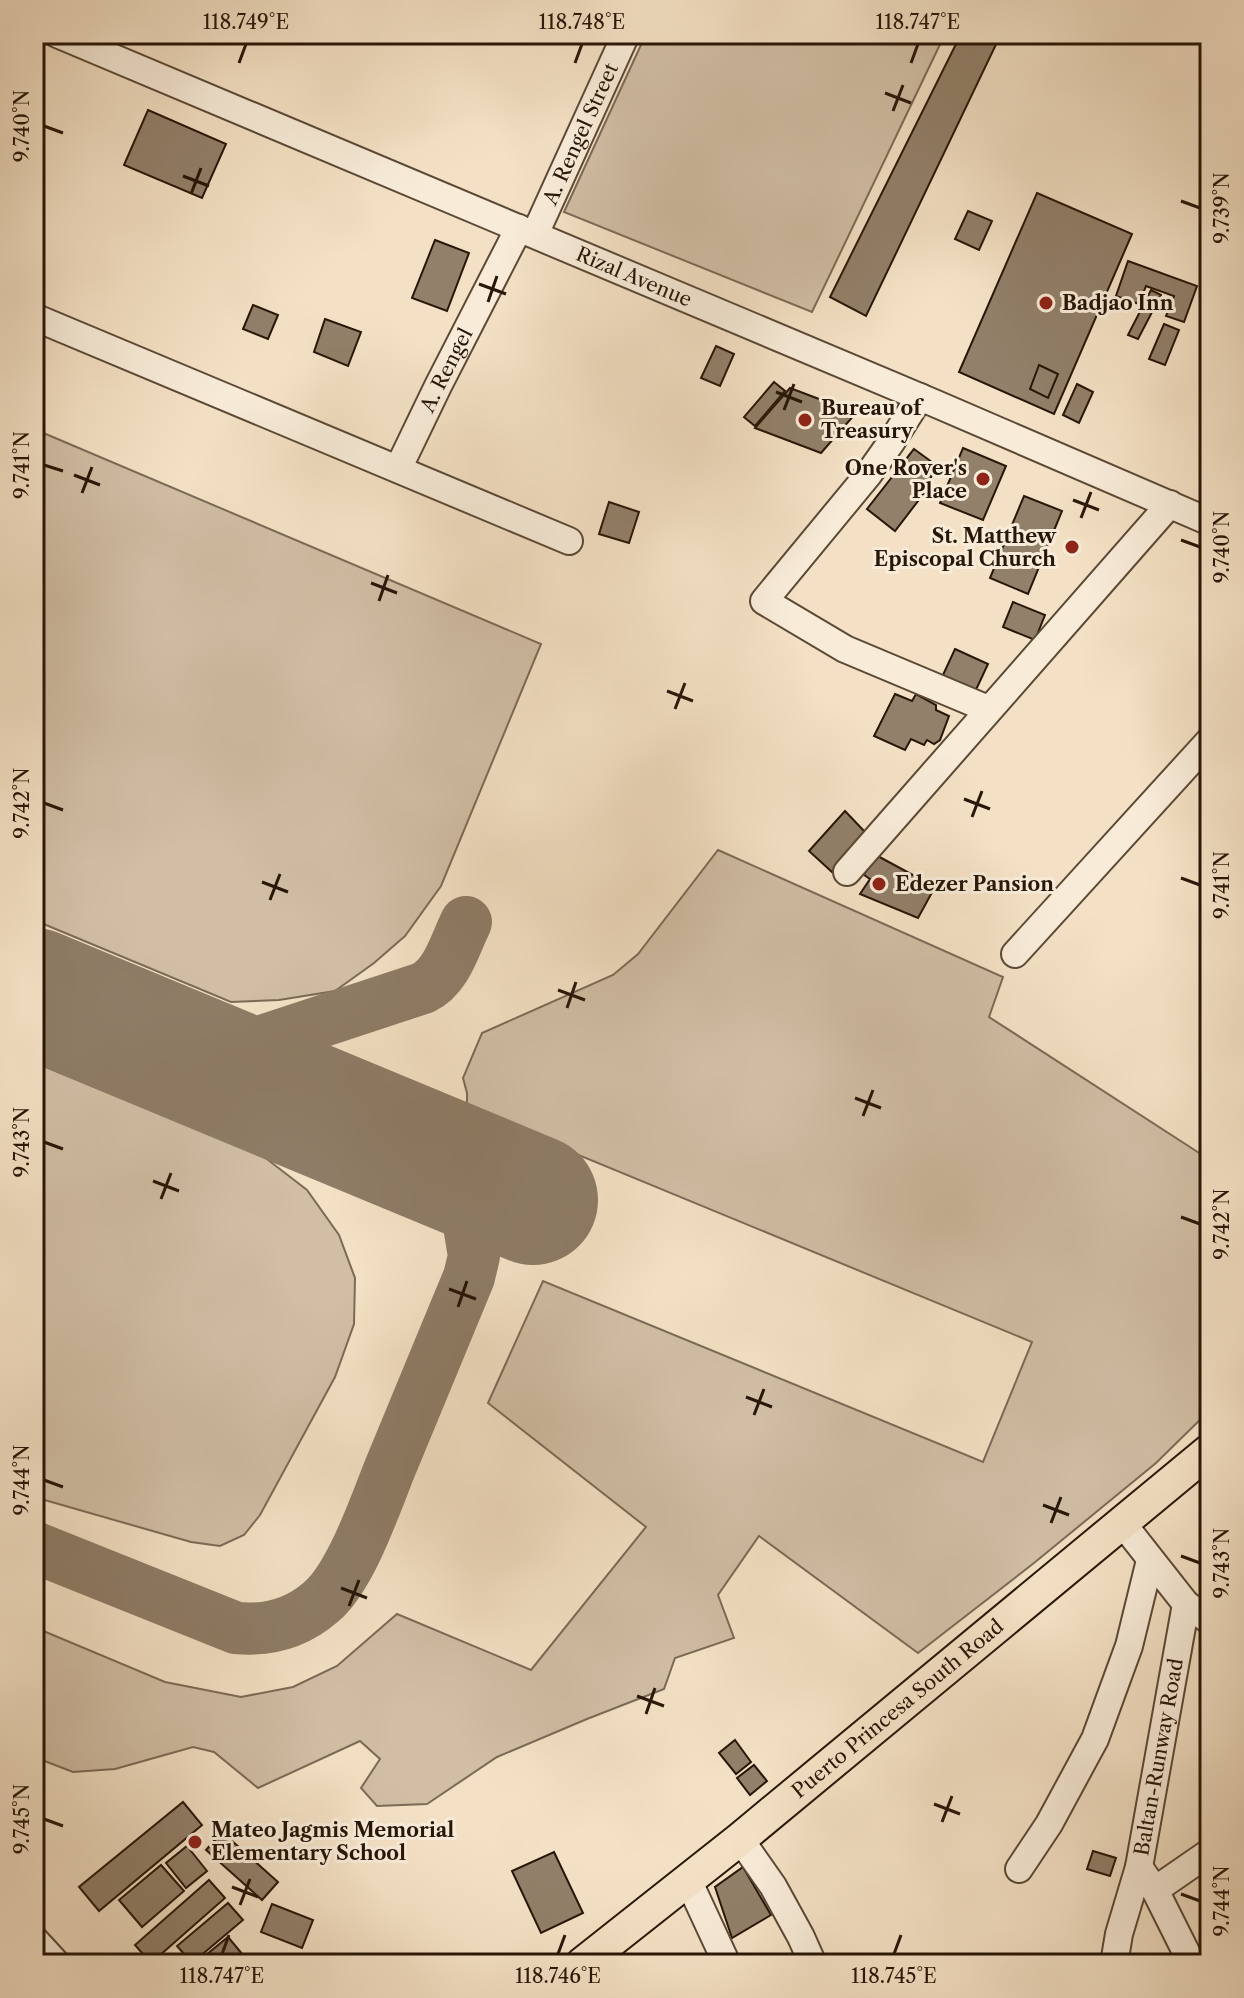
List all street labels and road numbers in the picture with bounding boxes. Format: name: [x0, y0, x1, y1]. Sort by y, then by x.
street label: A. Rengel Street: [537, 59, 623, 210]
street label: Rizal Avenue: [573, 242, 695, 312]
street label: A. Rengel: [415, 324, 478, 417]
street label: Puerto Princesa South Road: [787, 1614, 1008, 1803]
street label: Baltan-Runway Road: [1129, 1657, 1188, 1858]

